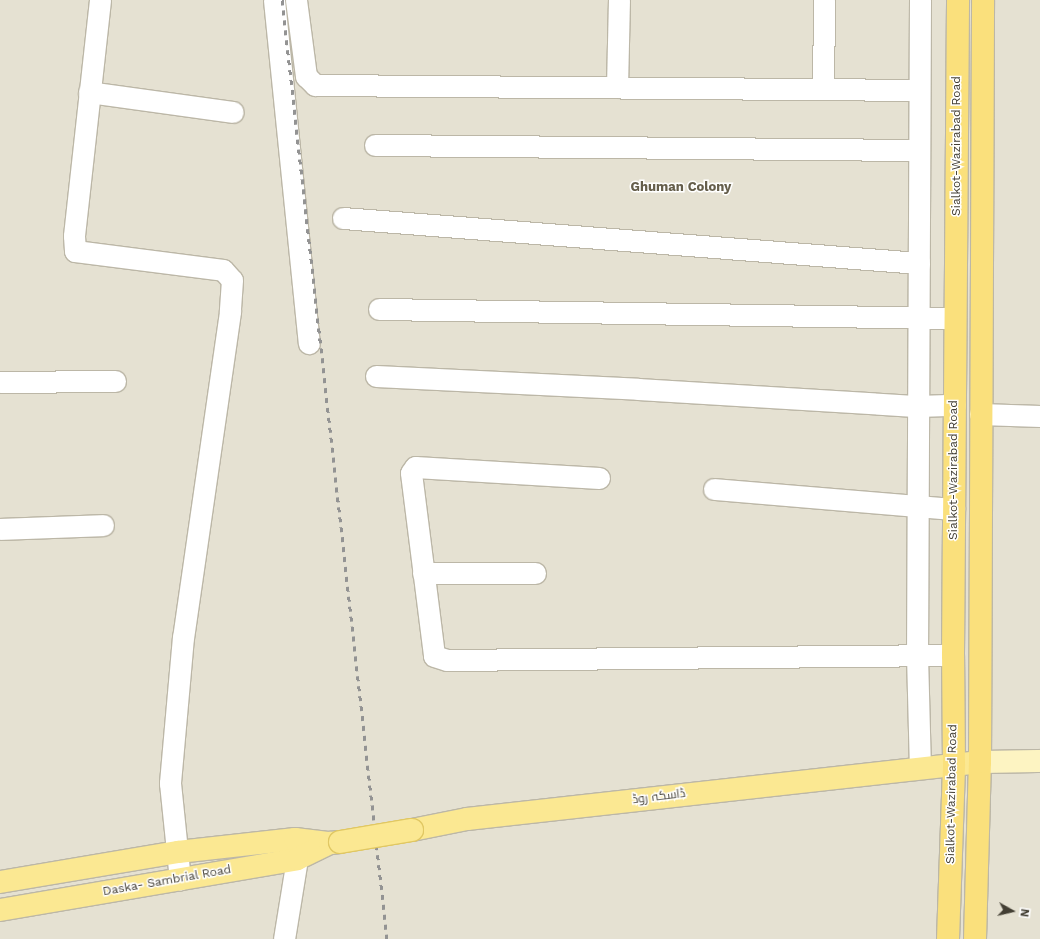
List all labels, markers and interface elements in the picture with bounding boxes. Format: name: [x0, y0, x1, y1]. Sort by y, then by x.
street label: Sialkot-Wazirabad Road: [950, 76, 964, 216]
district label: Ghuman Colony: [631, 179, 731, 195]
street label: Sialkot-Wazirabad Road: [947, 400, 961, 540]
street label: Sialkot-Wazirabad Road: [944, 724, 960, 864]
street label: ڈاسکہ روڈ: [632, 787, 686, 807]
street label: Daska- Sambrial Road: [101, 863, 233, 899]
north arrow: [992, 891, 1032, 931]
text: N: [1017, 908, 1031, 918]

